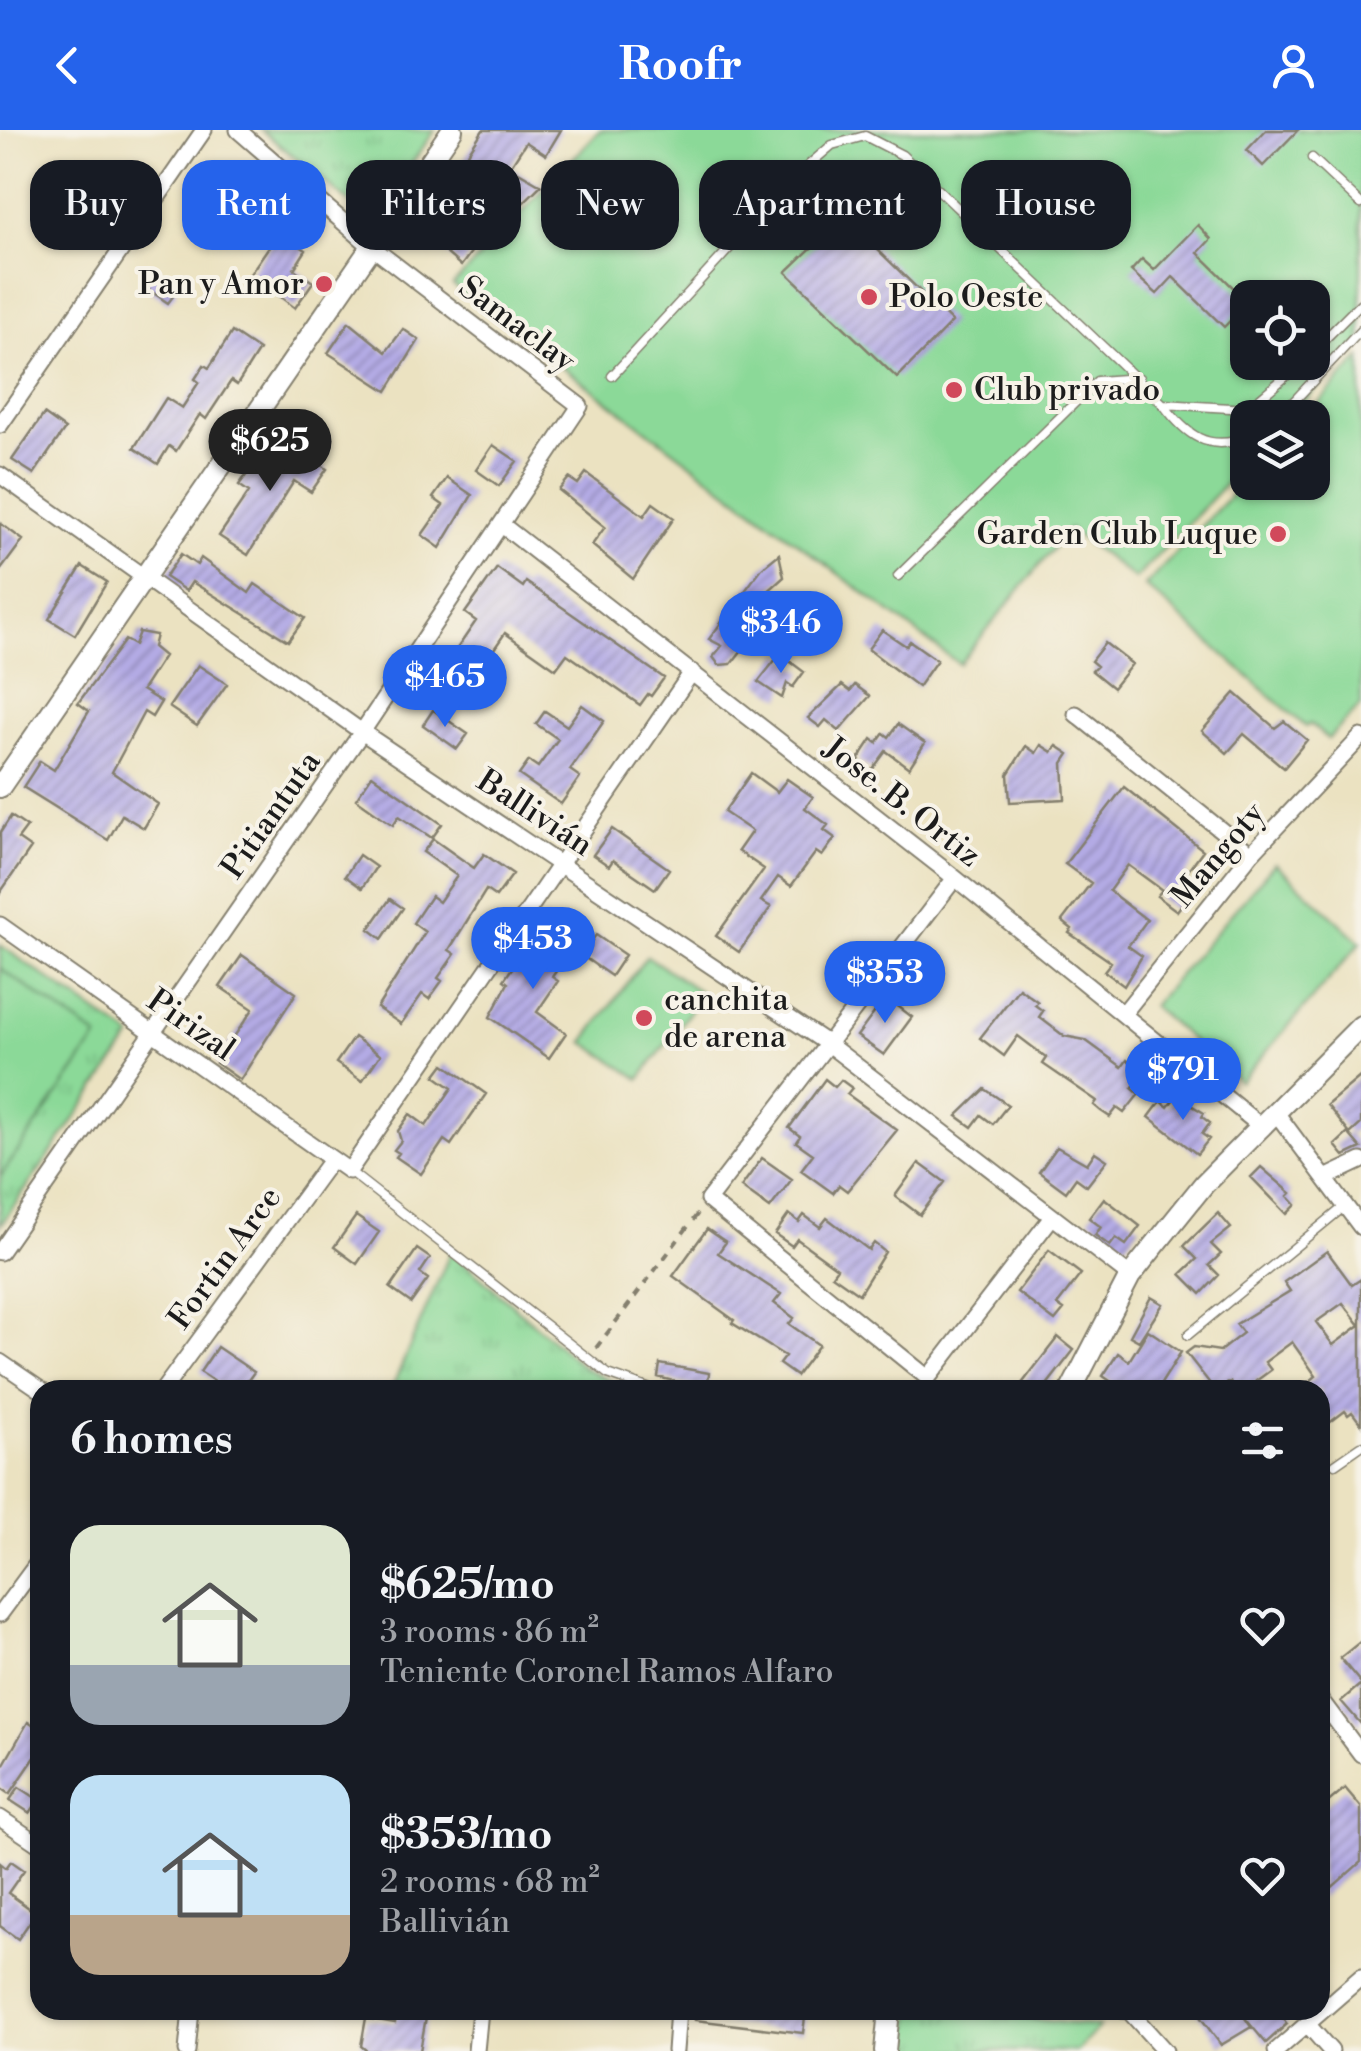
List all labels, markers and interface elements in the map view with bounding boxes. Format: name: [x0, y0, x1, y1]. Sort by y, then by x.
text: Roofr: [619, 37, 742, 94]
icon: back: [40, 38, 95, 93]
icon: person: [1266, 38, 1321, 93]
chip: Buy: [30, 160, 162, 250]
chip: Rent: [182, 160, 326, 250]
chip: Filters: [346, 160, 521, 250]
chip: New: [541, 160, 679, 250]
chip: Apartment: [699, 160, 941, 250]
chip: House: [961, 160, 1131, 250]
place label: Pan y Amor: [138, 264, 304, 304]
street label: Samaclay: [451, 267, 584, 381]
marker: Pan y Amor: [313, 273, 335, 295]
place label: Polo Oeste: [889, 277, 1043, 317]
map controls: [1230, 280, 1330, 500]
button: locate: [1230, 280, 1330, 380]
marker: Polo Oeste: [858, 286, 880, 308]
place label: Club privado: [974, 370, 1160, 410]
marker: Club privado: [943, 379, 965, 401]
button: layers: [1230, 400, 1330, 500]
pin: $625: [211, 409, 329, 494]
text: $625: [230, 421, 310, 461]
place label: Garden Club Luque: [977, 514, 1258, 554]
marker: Garden Club Luque: [1267, 523, 1289, 545]
pin: $346: [722, 591, 840, 676]
text: $346: [741, 603, 821, 643]
pin: $465: [386, 645, 504, 730]
text: $465: [405, 657, 485, 697]
street label: Jose. B. Ortiz: [814, 727, 989, 876]
street label: Pitiantuta: [213, 743, 330, 887]
street label: Ballivián: [469, 760, 600, 865]
street label: Mangoty: [1163, 794, 1274, 916]
pin: $453: [474, 907, 592, 992]
text: $453: [493, 919, 573, 959]
pin: $353: [826, 941, 944, 1026]
text: $353: [846, 953, 924, 993]
street label: Pirizal: [139, 980, 243, 1070]
place label: canchita de arena: [664, 980, 789, 1057]
marker: canchita de arena: [633, 1007, 655, 1029]
pin: $791: [1124, 1038, 1242, 1123]
text: $791: [1147, 1050, 1219, 1090]
street label: Fortin Arce: [160, 1179, 290, 1337]
icon: filters: [1235, 1413, 1290, 1468]
text: 6 homes: [70, 1414, 233, 1467]
text: $625/mo: [380, 1559, 555, 1612]
icon: home: [150, 1565, 270, 1685]
icon: heart: [1235, 1598, 1290, 1653]
text: 3 rooms · 86 m²: [380, 1612, 599, 1652]
text: Teniente Coronel Ramos Alfaro: [380, 1652, 833, 1692]
text: $353/mo: [380, 1809, 553, 1862]
icon: home: [150, 1815, 270, 1935]
icon: heart: [1235, 1848, 1290, 1903]
text: 2 rooms · 68 m²: [380, 1862, 600, 1902]
text: Ballivián: [380, 1902, 510, 1942]

